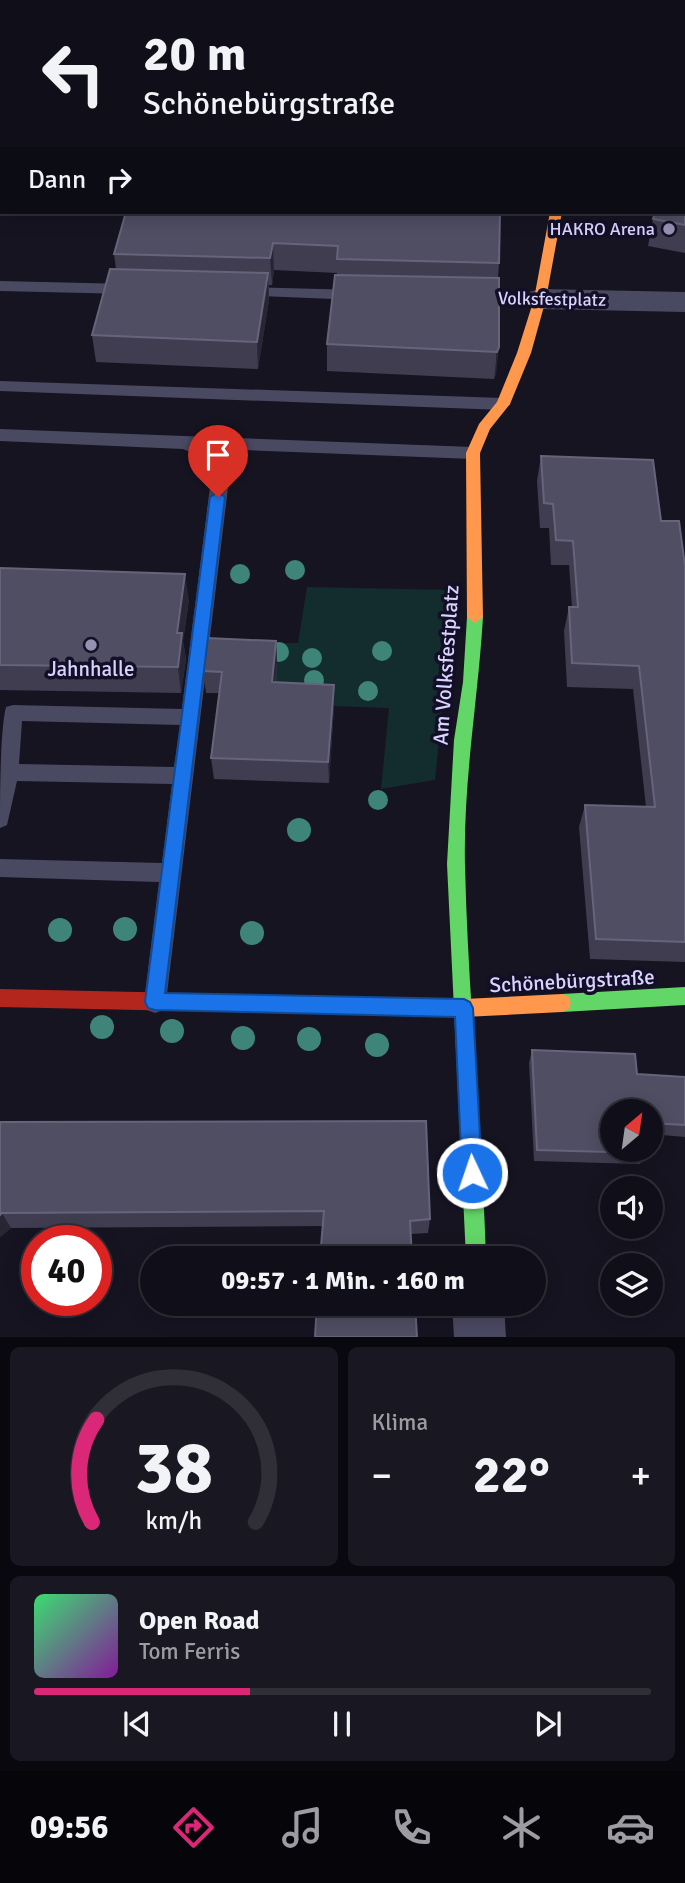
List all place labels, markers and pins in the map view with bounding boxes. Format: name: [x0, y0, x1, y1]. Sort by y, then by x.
place label: HAKRO Arena: [550, 218, 655, 240]
marker: HAKRO Arena: [661, 221, 677, 237]
pin: [188, 425, 248, 497]
marker: Jahnhalle: [83, 637, 99, 653]
place label: Jahnhalle: [48, 656, 134, 682]

